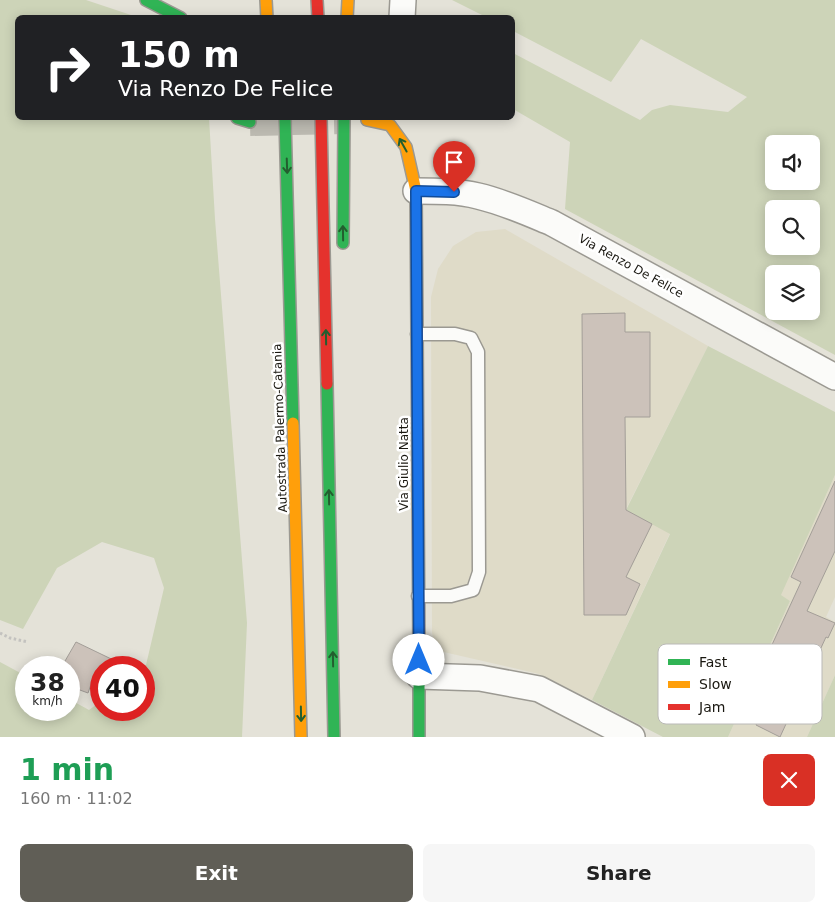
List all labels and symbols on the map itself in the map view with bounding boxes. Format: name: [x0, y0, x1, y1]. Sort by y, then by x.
one-way arrow: [398, 138, 408, 153]
pin: [433, 141, 475, 192]
one-way arrow: [282, 158, 291, 174]
one-way arrow: [338, 225, 348, 242]
street label: Via Renzo De Felice: [576, 231, 686, 301]
one-way arrow: [321, 329, 331, 346]
street label: Autostrada Palermo-Catania: [270, 343, 290, 513]
street label: Via Giulio Natta: [397, 417, 411, 511]
one-way arrow: [325, 489, 334, 505]
position arrow: [392, 633, 444, 685]
legend: [658, 644, 822, 724]
one-way arrow: [328, 651, 337, 667]
text: Fast: [699, 654, 728, 670]
speed limit sign: 40: [90, 656, 155, 721]
text: Slow: [699, 676, 732, 692]
text: Jam: [698, 699, 725, 715]
one-way arrow: [296, 706, 306, 722]

